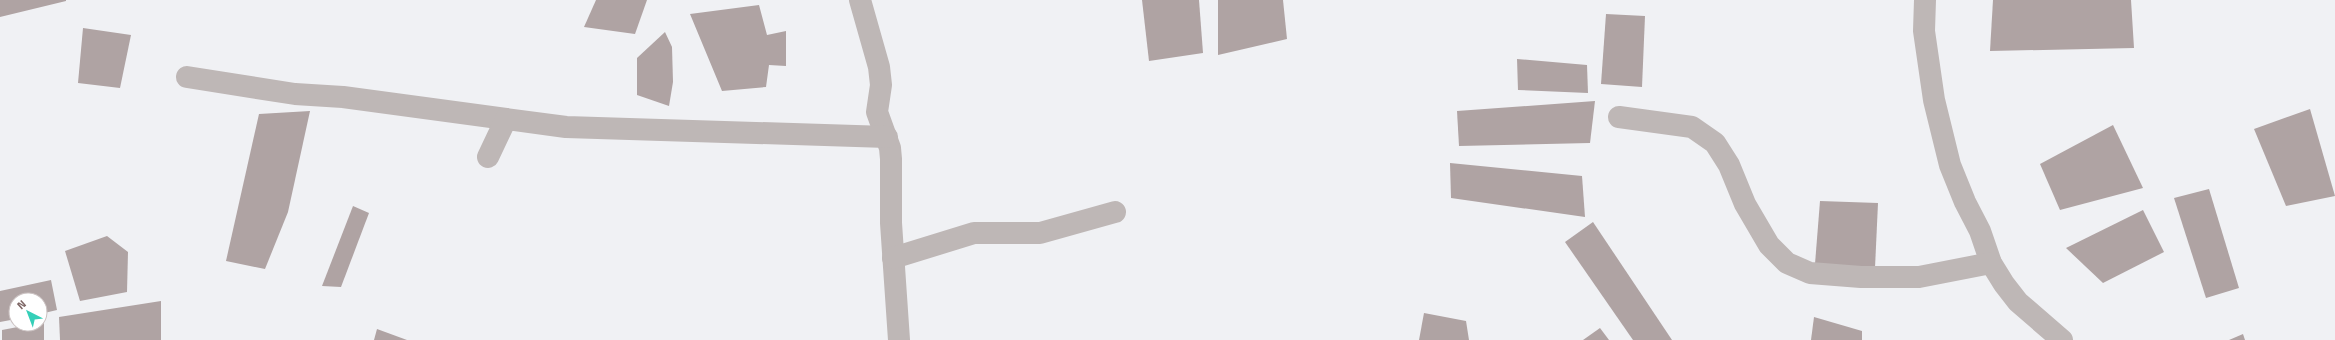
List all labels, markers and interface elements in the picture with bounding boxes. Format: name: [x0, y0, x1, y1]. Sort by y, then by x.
north arrow: [8, 292, 48, 332]
text: N: [13, 296, 29, 313]

